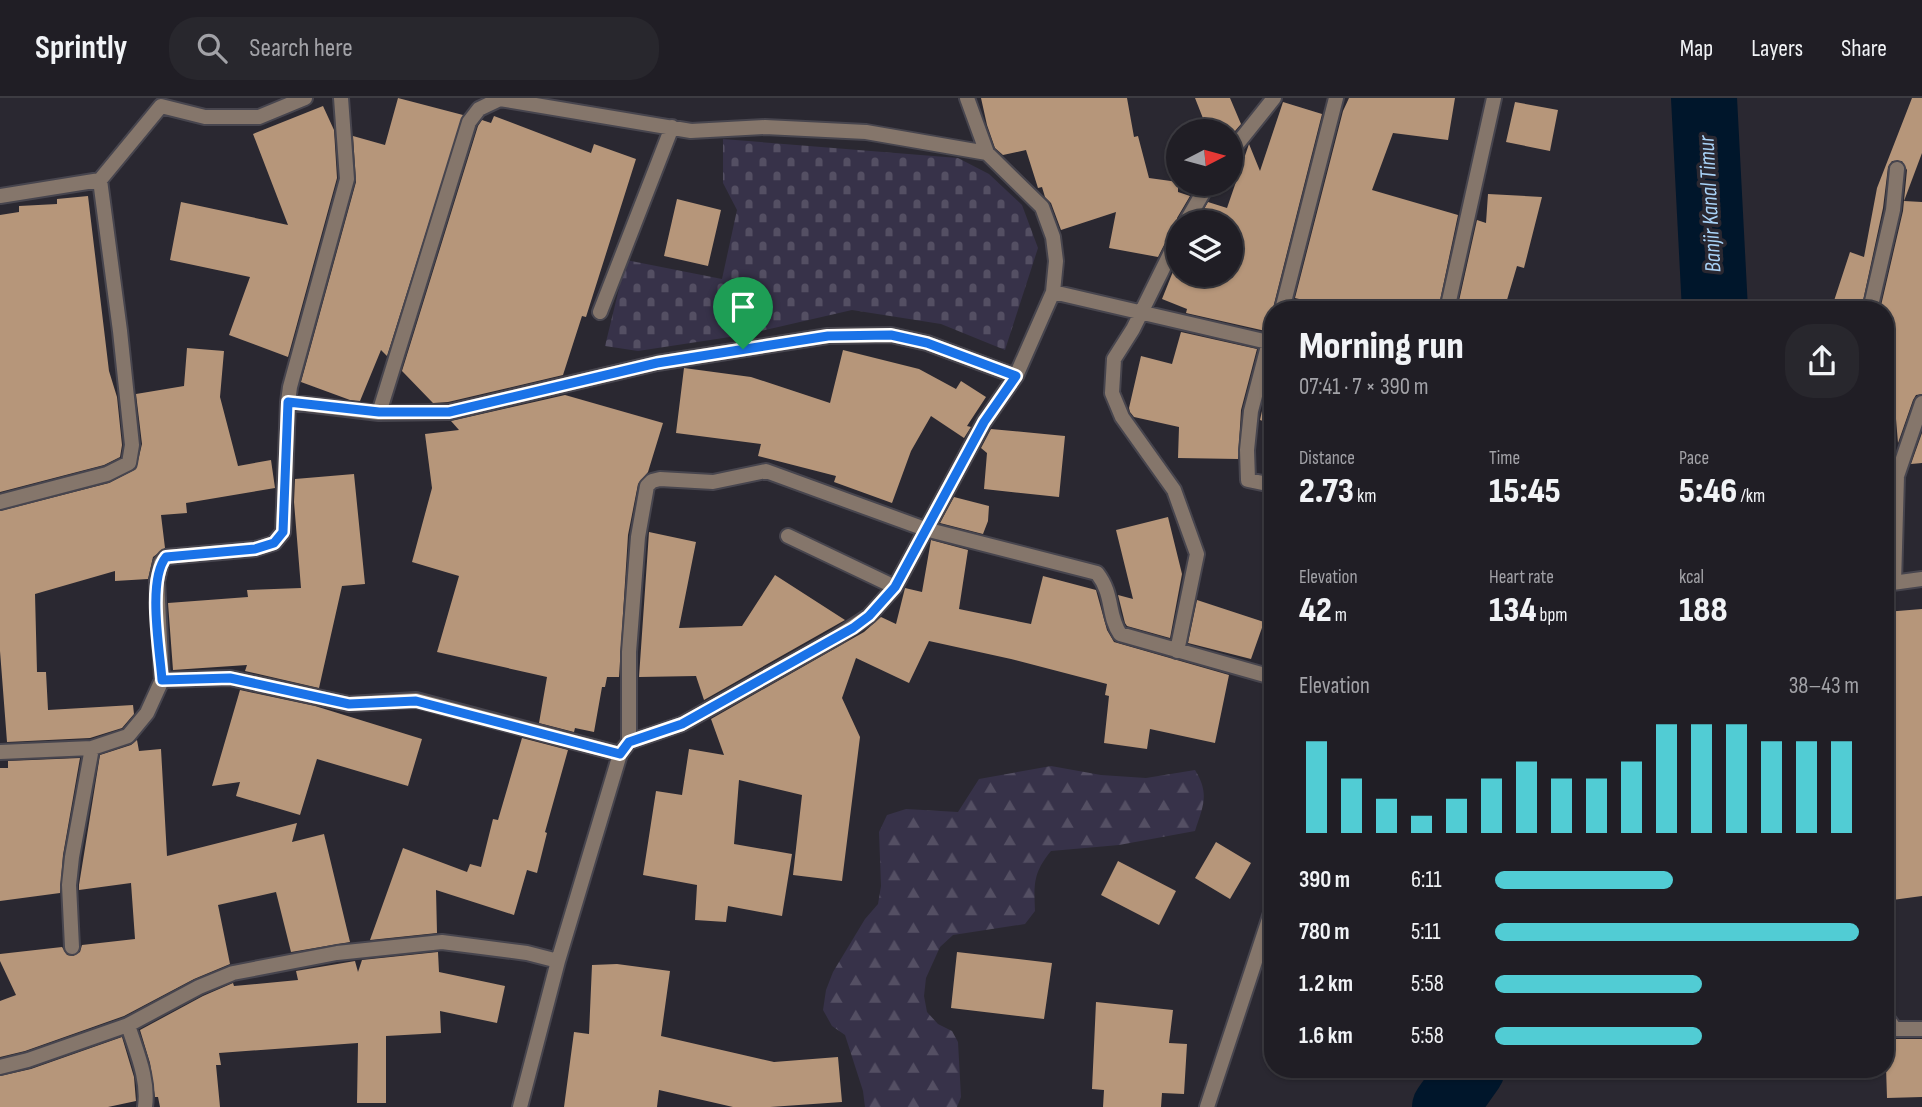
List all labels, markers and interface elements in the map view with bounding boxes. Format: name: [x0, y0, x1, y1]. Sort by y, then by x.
search box: [169, 17, 659, 80]
text: Sprintly: [35, 28, 127, 68]
icon: search: [193, 29, 231, 67]
text: Search here: [249, 33, 353, 64]
text: Map: [1680, 34, 1713, 63]
text: Layers: [1751, 34, 1803, 63]
text: Share: [1841, 34, 1887, 63]
north arrow: [1166, 119, 1242, 196]
map controls: [1166, 119, 1243, 287]
water label: Banjir Kanal Timur: [1692, 133, 1728, 273]
button: layers: [1166, 210, 1243, 287]
pin: [713, 277, 773, 349]
icon: arrive: [724, 288, 762, 326]
text: Morning run: [1299, 324, 1464, 369]
button: share: [1785, 324, 1859, 398]
text: 07:41 · 7 × 390 m: [1299, 373, 1429, 401]
text: Distance: [1299, 447, 1355, 470]
text: Time: [1489, 447, 1520, 470]
text: Pace: [1679, 447, 1709, 470]
text: 2.73: [1299, 470, 1354, 513]
text: 15:45: [1489, 470, 1561, 513]
text: 5:46: [1679, 470, 1737, 513]
text: km: [1354, 485, 1376, 508]
text: /km: [1737, 485, 1765, 508]
text: Elevation: [1299, 566, 1358, 589]
text: Heart rate: [1489, 566, 1554, 589]
text: kcal: [1679, 566, 1704, 589]
text: 42: [1299, 589, 1332, 632]
text: 134: [1489, 589, 1537, 632]
text: 188: [1679, 589, 1728, 632]
text: m: [1332, 604, 1347, 627]
text: bpm: [1537, 604, 1568, 627]
text: Elevation: [1299, 672, 1370, 700]
text: 38–43 m: [1789, 672, 1859, 700]
text: 390 m: [1299, 866, 1350, 894]
text: 6:11: [1411, 866, 1442, 894]
text: 780 m: [1299, 918, 1350, 946]
text: 5:11: [1411, 918, 1441, 946]
text: 1.2 km: [1299, 970, 1353, 998]
text: 5:58: [1411, 970, 1444, 998]
text: 1.6 km: [1299, 1022, 1353, 1050]
text: 5:58: [1411, 1022, 1444, 1050]

